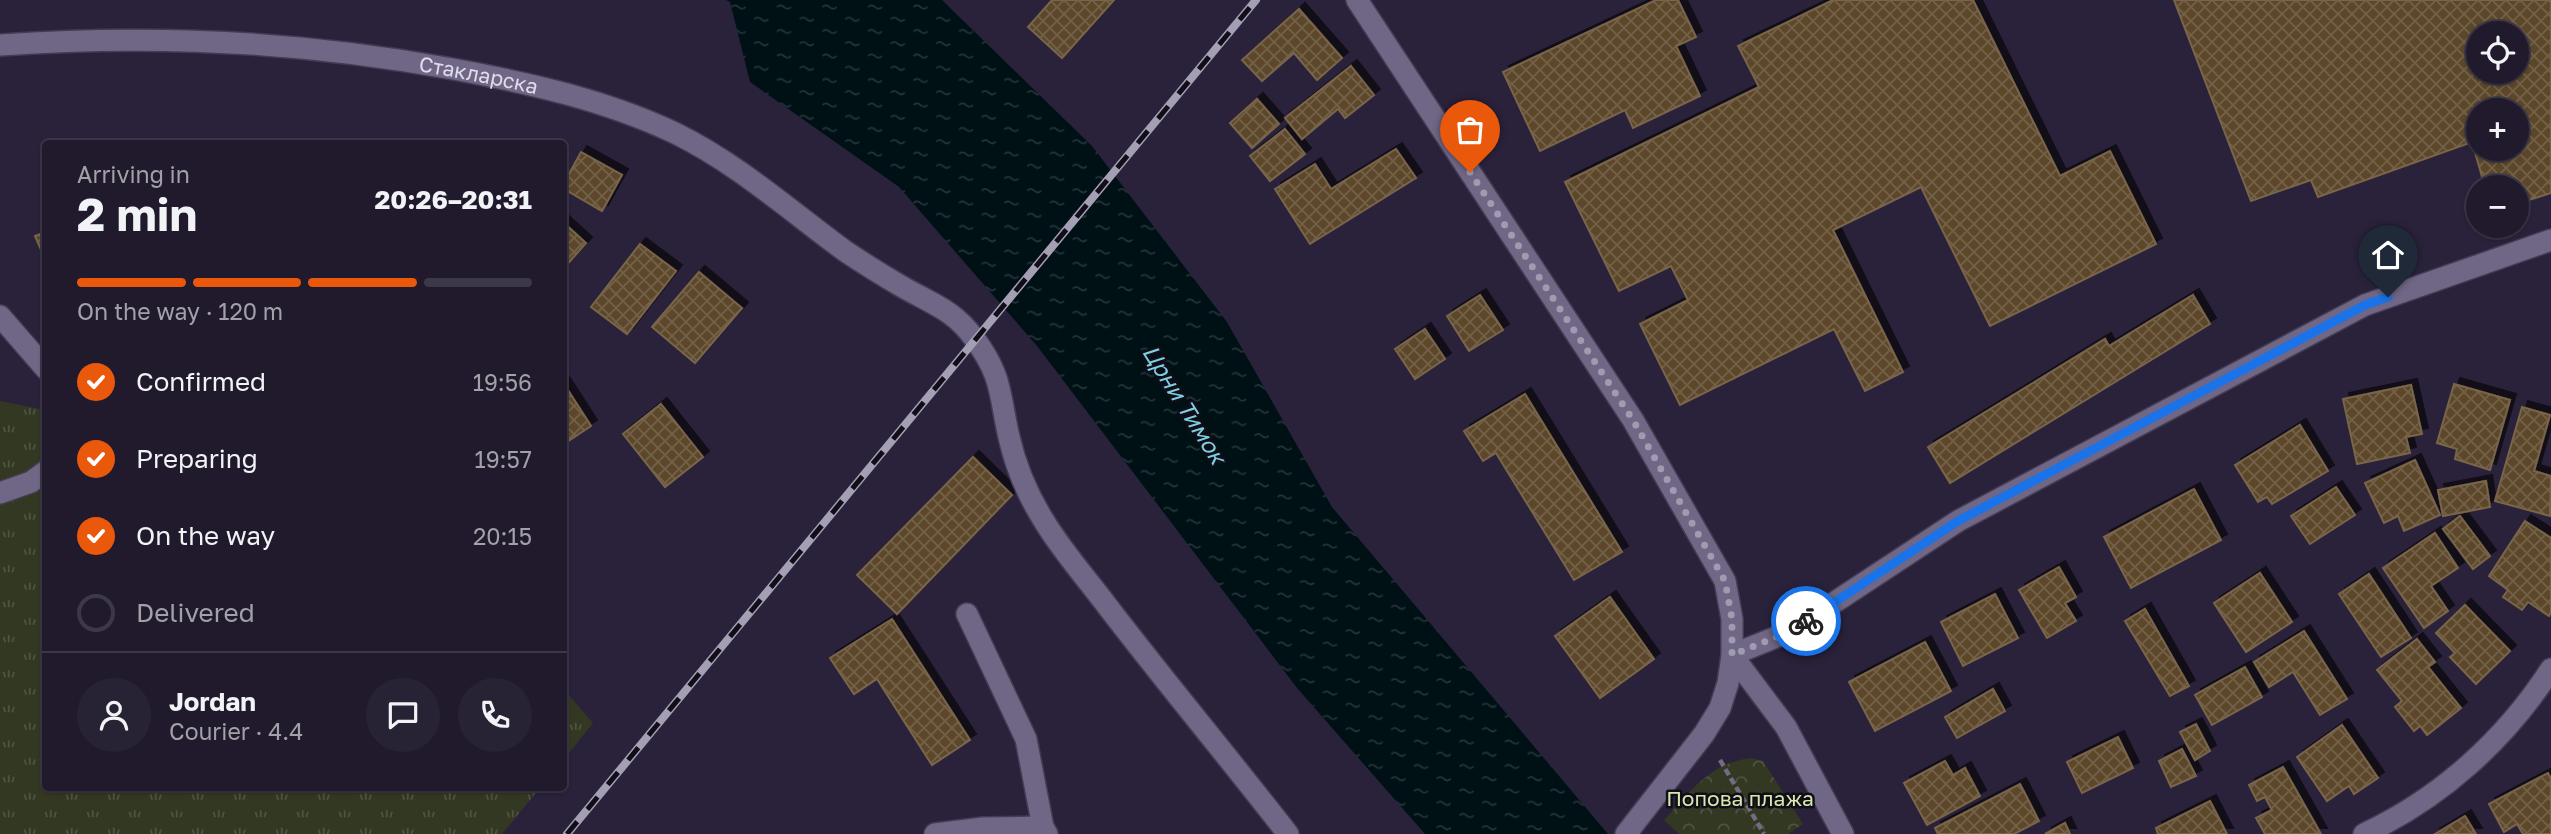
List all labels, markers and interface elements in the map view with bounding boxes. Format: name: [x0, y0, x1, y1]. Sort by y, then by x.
map controls: [2466, 21, 2529, 238]
button: locate: [2466, 21, 2529, 84]
street label: Стакларска: [417, 50, 541, 99]
button: +: [2466, 98, 2529, 161]
pin: [1440, 100, 1500, 172]
icon: bag: [1451, 111, 1489, 149]
text: Arriving in: [77, 160, 190, 188]
button: −: [2466, 175, 2529, 238]
text: 20:26–20:31: [374, 184, 532, 215]
text: 2 min: [77, 186, 197, 241]
pin: [2358, 225, 2418, 297]
icon: home: [2369, 236, 2407, 274]
text: On the way · 120 m: [77, 297, 283, 325]
water label: Црни Тимок: [1137, 339, 1234, 471]
icon: check: [77, 363, 115, 401]
text: Confirmed: [136, 366, 266, 397]
text: 19:56: [473, 368, 532, 396]
icon: check: [77, 440, 115, 478]
text: Preparing: [136, 443, 258, 474]
text: 19:57: [475, 445, 532, 473]
icon: check: [77, 517, 115, 555]
text: On the way: [136, 520, 275, 551]
text: 20:15: [473, 522, 532, 550]
courier: [1771, 586, 1841, 656]
text: Delivered: [136, 597, 255, 628]
icon: bike: [1787, 602, 1825, 640]
button: person: [77, 678, 151, 752]
button: chat: [366, 678, 440, 752]
button: phone: [458, 678, 532, 752]
text: Jordan: [169, 686, 256, 717]
text: Courier · 4.4: [169, 717, 303, 745]
park label: Попова плажа: [1666, 785, 1814, 811]

